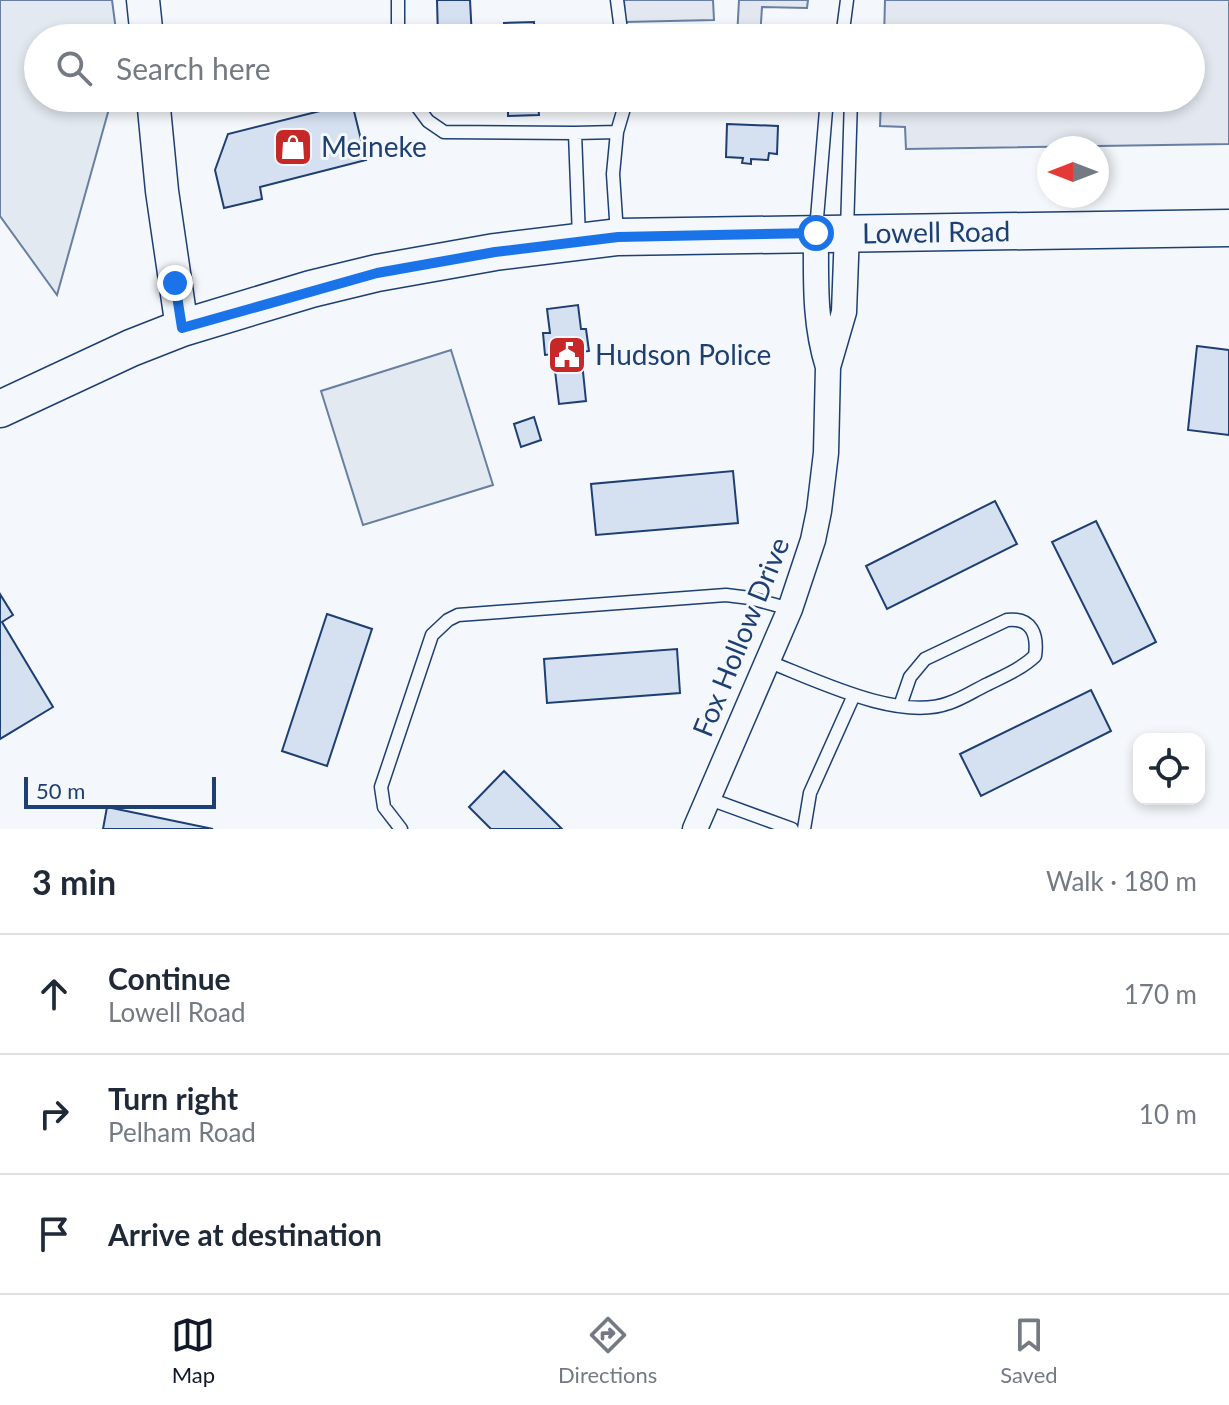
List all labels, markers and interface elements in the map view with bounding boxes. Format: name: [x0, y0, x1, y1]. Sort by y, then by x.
search box: [24, 24, 1205, 112]
icon: search: [52, 46, 96, 90]
text: Search here: [116, 50, 271, 86]
shop icon: Meineke: [272, 126, 314, 168]
place label: Meineke: [321, 129, 427, 163]
north arrow: [1037, 136, 1109, 208]
street label: Lowell Road: [862, 213, 1011, 249]
route start: [798, 215, 834, 251]
route end: [157, 265, 193, 301]
public building icon: Hudson Police: [546, 334, 588, 376]
place label: Hudson Police: [595, 337, 771, 371]
street label: Fox Hollow Drive: [685, 532, 796, 741]
map controls: [1133, 733, 1205, 805]
button: locate: [1133, 733, 1205, 805]
scale bar: [24, 773, 216, 809]
text: 50 m: [36, 777, 85, 804]
text: 3 min: [32, 861, 116, 902]
text: Walk · 180 m: [1046, 865, 1197, 897]
text: Continue: [108, 960, 231, 996]
icon: ahead: [32, 972, 76, 1016]
text: 170 m: [1124, 978, 1197, 1010]
text: Lowell Road: [108, 996, 246, 1028]
text: Turn right: [108, 1080, 238, 1116]
icon: right: [32, 1092, 76, 1136]
text: 10 m: [1139, 1098, 1197, 1130]
text: Pelham Road: [108, 1116, 256, 1148]
icon: arrive: [32, 1212, 76, 1256]
text: Arrive at destination: [108, 1216, 382, 1252]
tab: Map: [171, 1313, 215, 1388]
tab: Directions: [558, 1313, 657, 1388]
tab: Saved: [1000, 1313, 1058, 1388]

